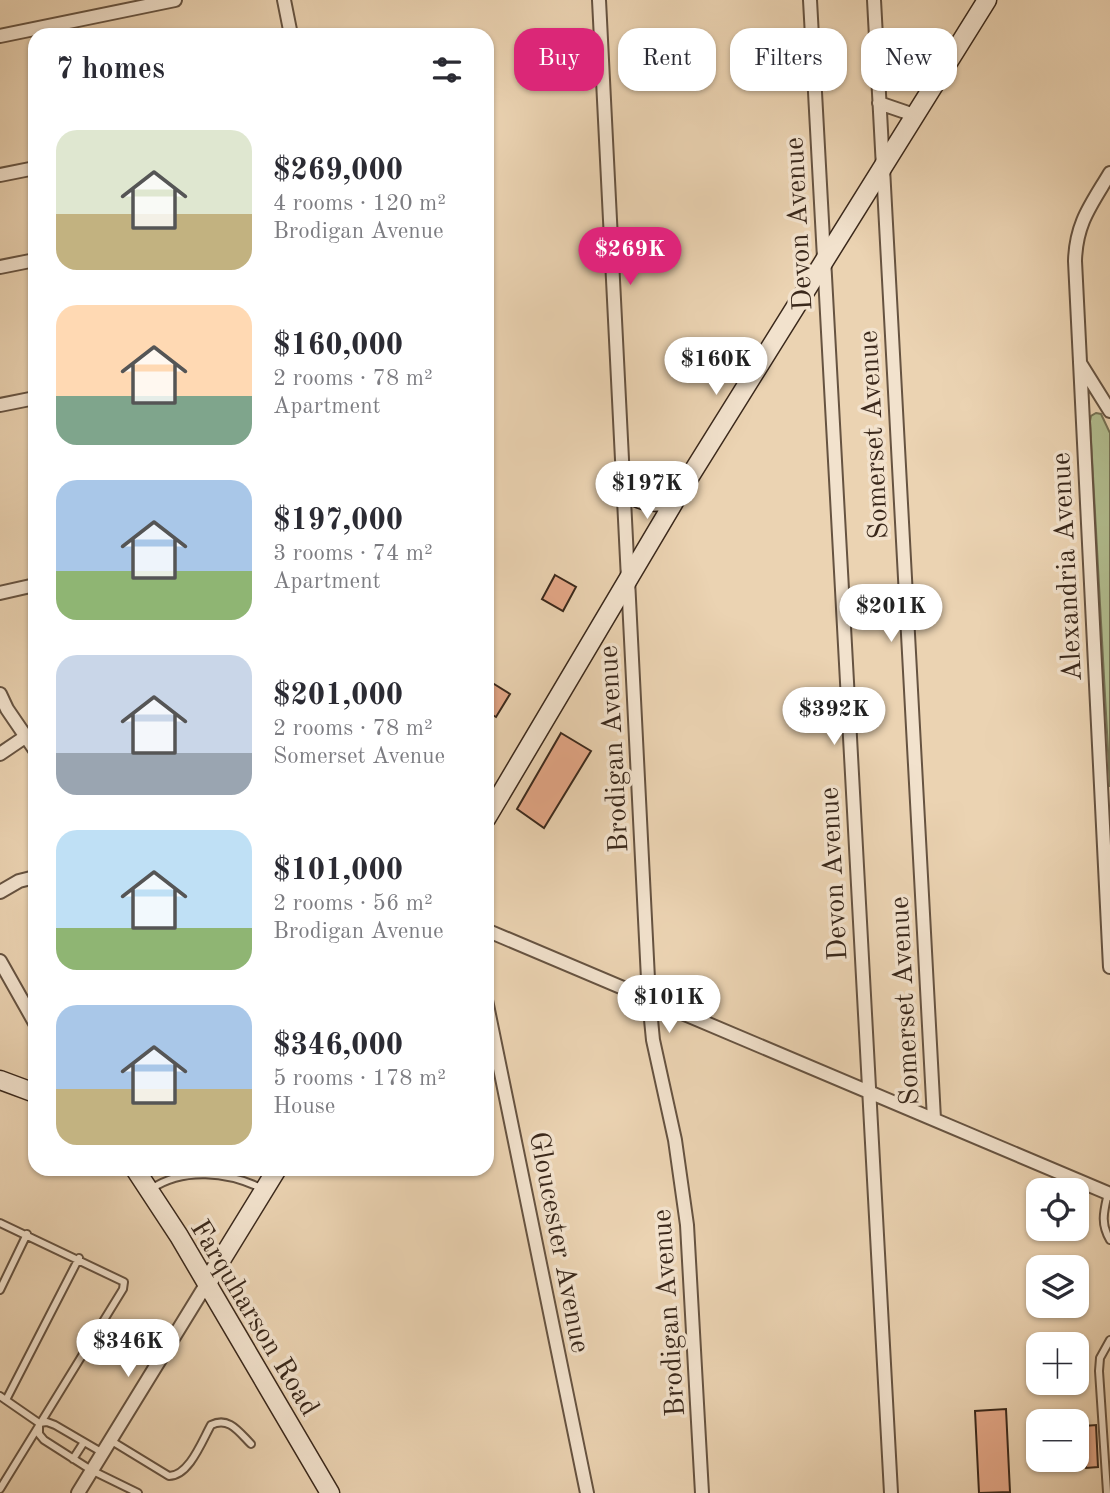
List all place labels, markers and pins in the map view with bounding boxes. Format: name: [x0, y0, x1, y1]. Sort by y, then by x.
pin: $269K: [581, 228, 679, 287]
pin: $160K: [667, 338, 765, 397]
pin: $197K: [598, 462, 696, 521]
pin: $201K: [842, 584, 940, 644]
pin: $392K: [785, 688, 883, 747]
pin: $101K: [620, 976, 718, 1035]
pin: $346K: [79, 1320, 177, 1379]

